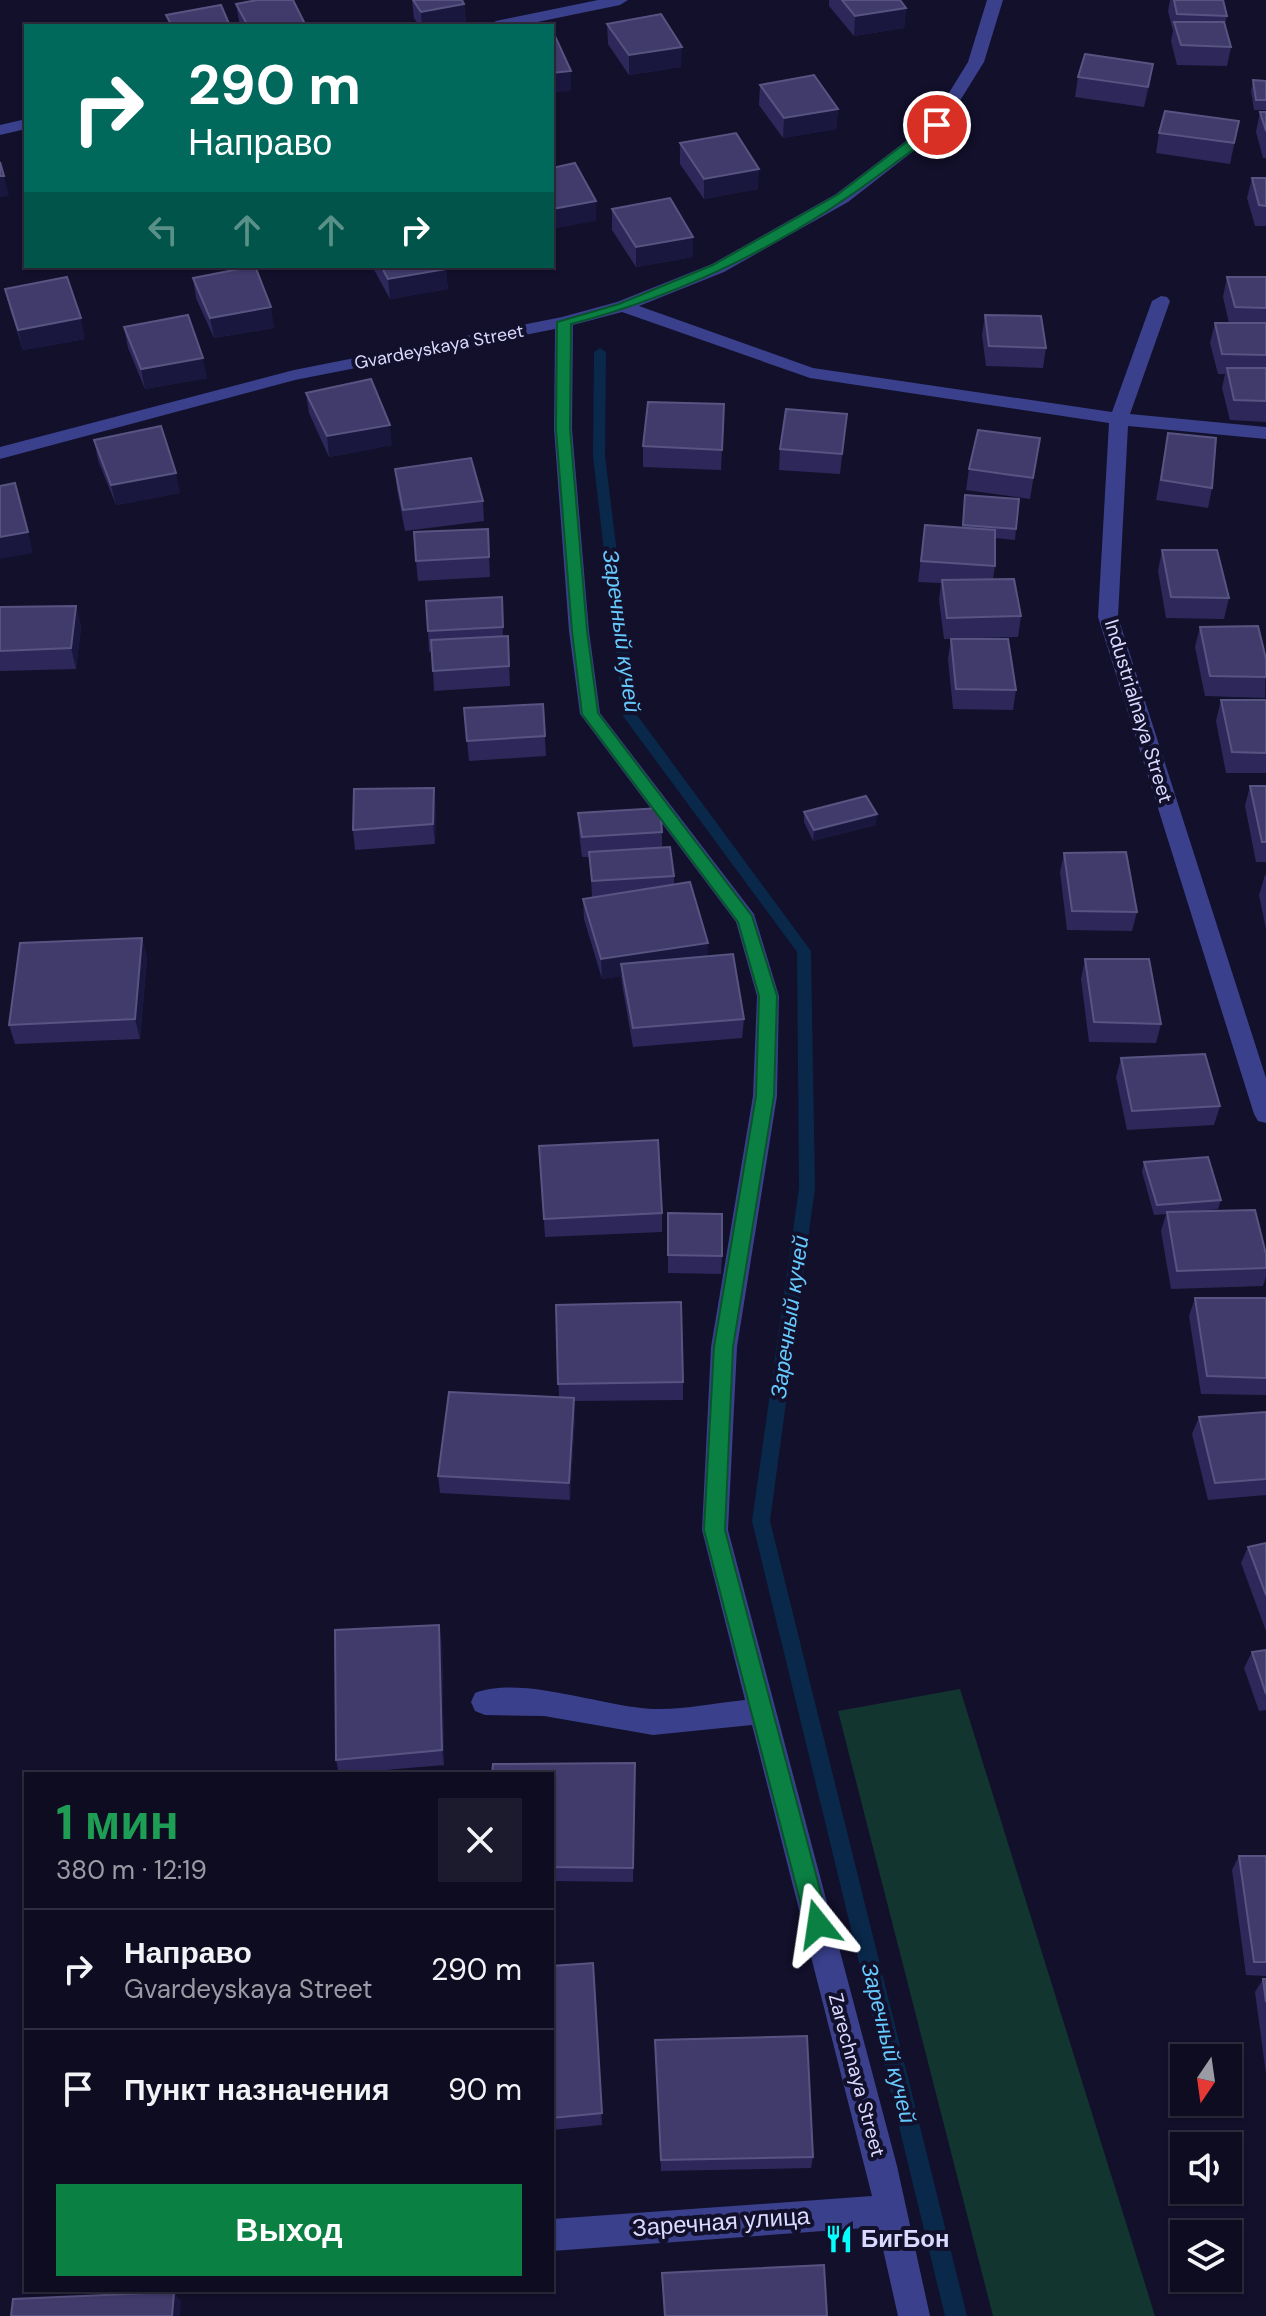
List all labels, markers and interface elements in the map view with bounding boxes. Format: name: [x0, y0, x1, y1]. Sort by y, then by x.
text: 290 m: [188, 48, 361, 121]
icon: right: [56, 56, 160, 160]
pin: [903, 91, 971, 159]
icon: arrive: [915, 103, 959, 147]
text: Направо: [188, 119, 332, 166]
icon: left: [141, 208, 185, 252]
icon: ahead: [225, 208, 269, 252]
icon: ahead: [309, 208, 353, 252]
icon: right: [393, 208, 437, 252]
street label: Gvardeyskaya Street: [352, 319, 526, 375]
water label: Заречный кучей: [596, 548, 647, 714]
street label: Industrialnaya Street: [1099, 616, 1179, 806]
water label: Заречный кучей: [764, 1234, 815, 1400]
text: 1 мин: [56, 1791, 179, 1854]
button: close: [438, 1798, 522, 1882]
text: 380 m · 12:19: [56, 1853, 207, 1887]
position arrow: [776, 1882, 860, 1966]
text: Направо: [124, 1933, 252, 1972]
icon: right: [56, 1947, 100, 1991]
text: 290 m: [431, 1950, 522, 1989]
water label: Заречный кучей: [855, 1960, 922, 2126]
text: Gvardeyskaya Street: [124, 1972, 372, 2006]
street label: Zarechnaya Street: [823, 1990, 891, 2160]
north arrow: [1170, 2044, 1242, 2116]
map controls: [1170, 2044, 1242, 2292]
icon: arrive: [56, 2067, 100, 2111]
text: Пункт назначения: [124, 2070, 389, 2109]
text: 90 m: [448, 2070, 522, 2109]
button: sound: [1170, 2132, 1242, 2204]
button: Выход: [56, 2184, 522, 2276]
street label: Заречная улица: [631, 2200, 812, 2243]
button: layers: [1170, 2220, 1242, 2292]
place label: БигБон: [861, 2223, 949, 2254]
restaurant icon: БигБон: [824, 2224, 854, 2254]

